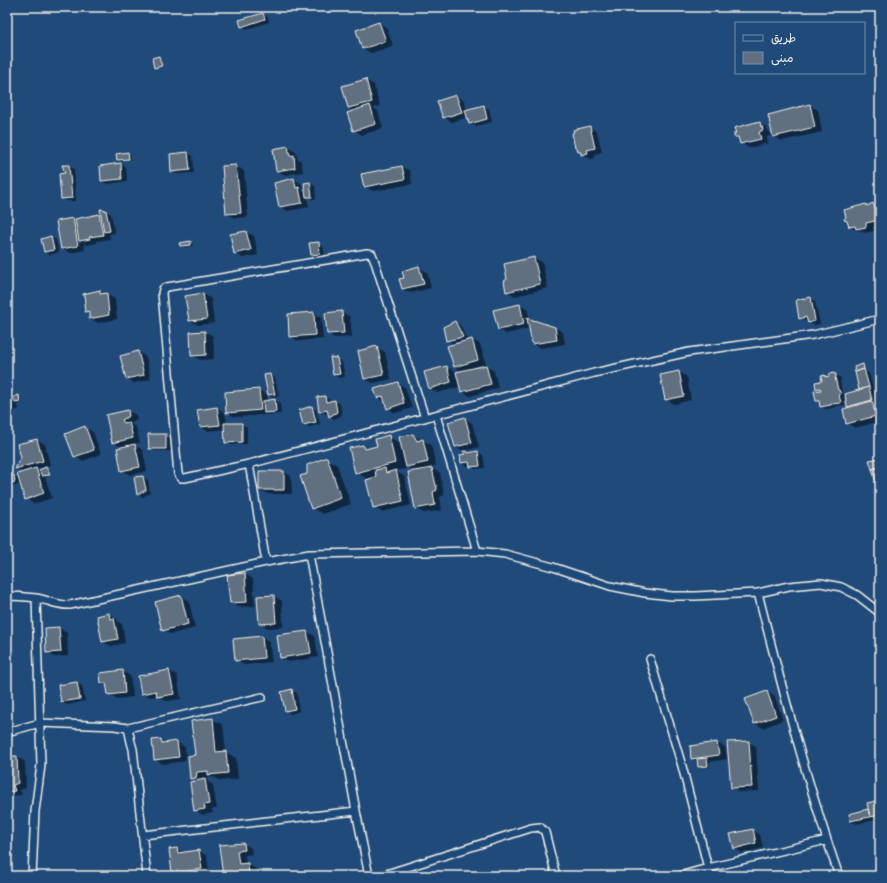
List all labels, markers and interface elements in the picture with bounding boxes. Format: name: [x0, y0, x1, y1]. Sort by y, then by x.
legend: [735, 22, 865, 74]
text: طريق: [771, 28, 796, 46]
text: مبنى: [771, 48, 794, 66]

